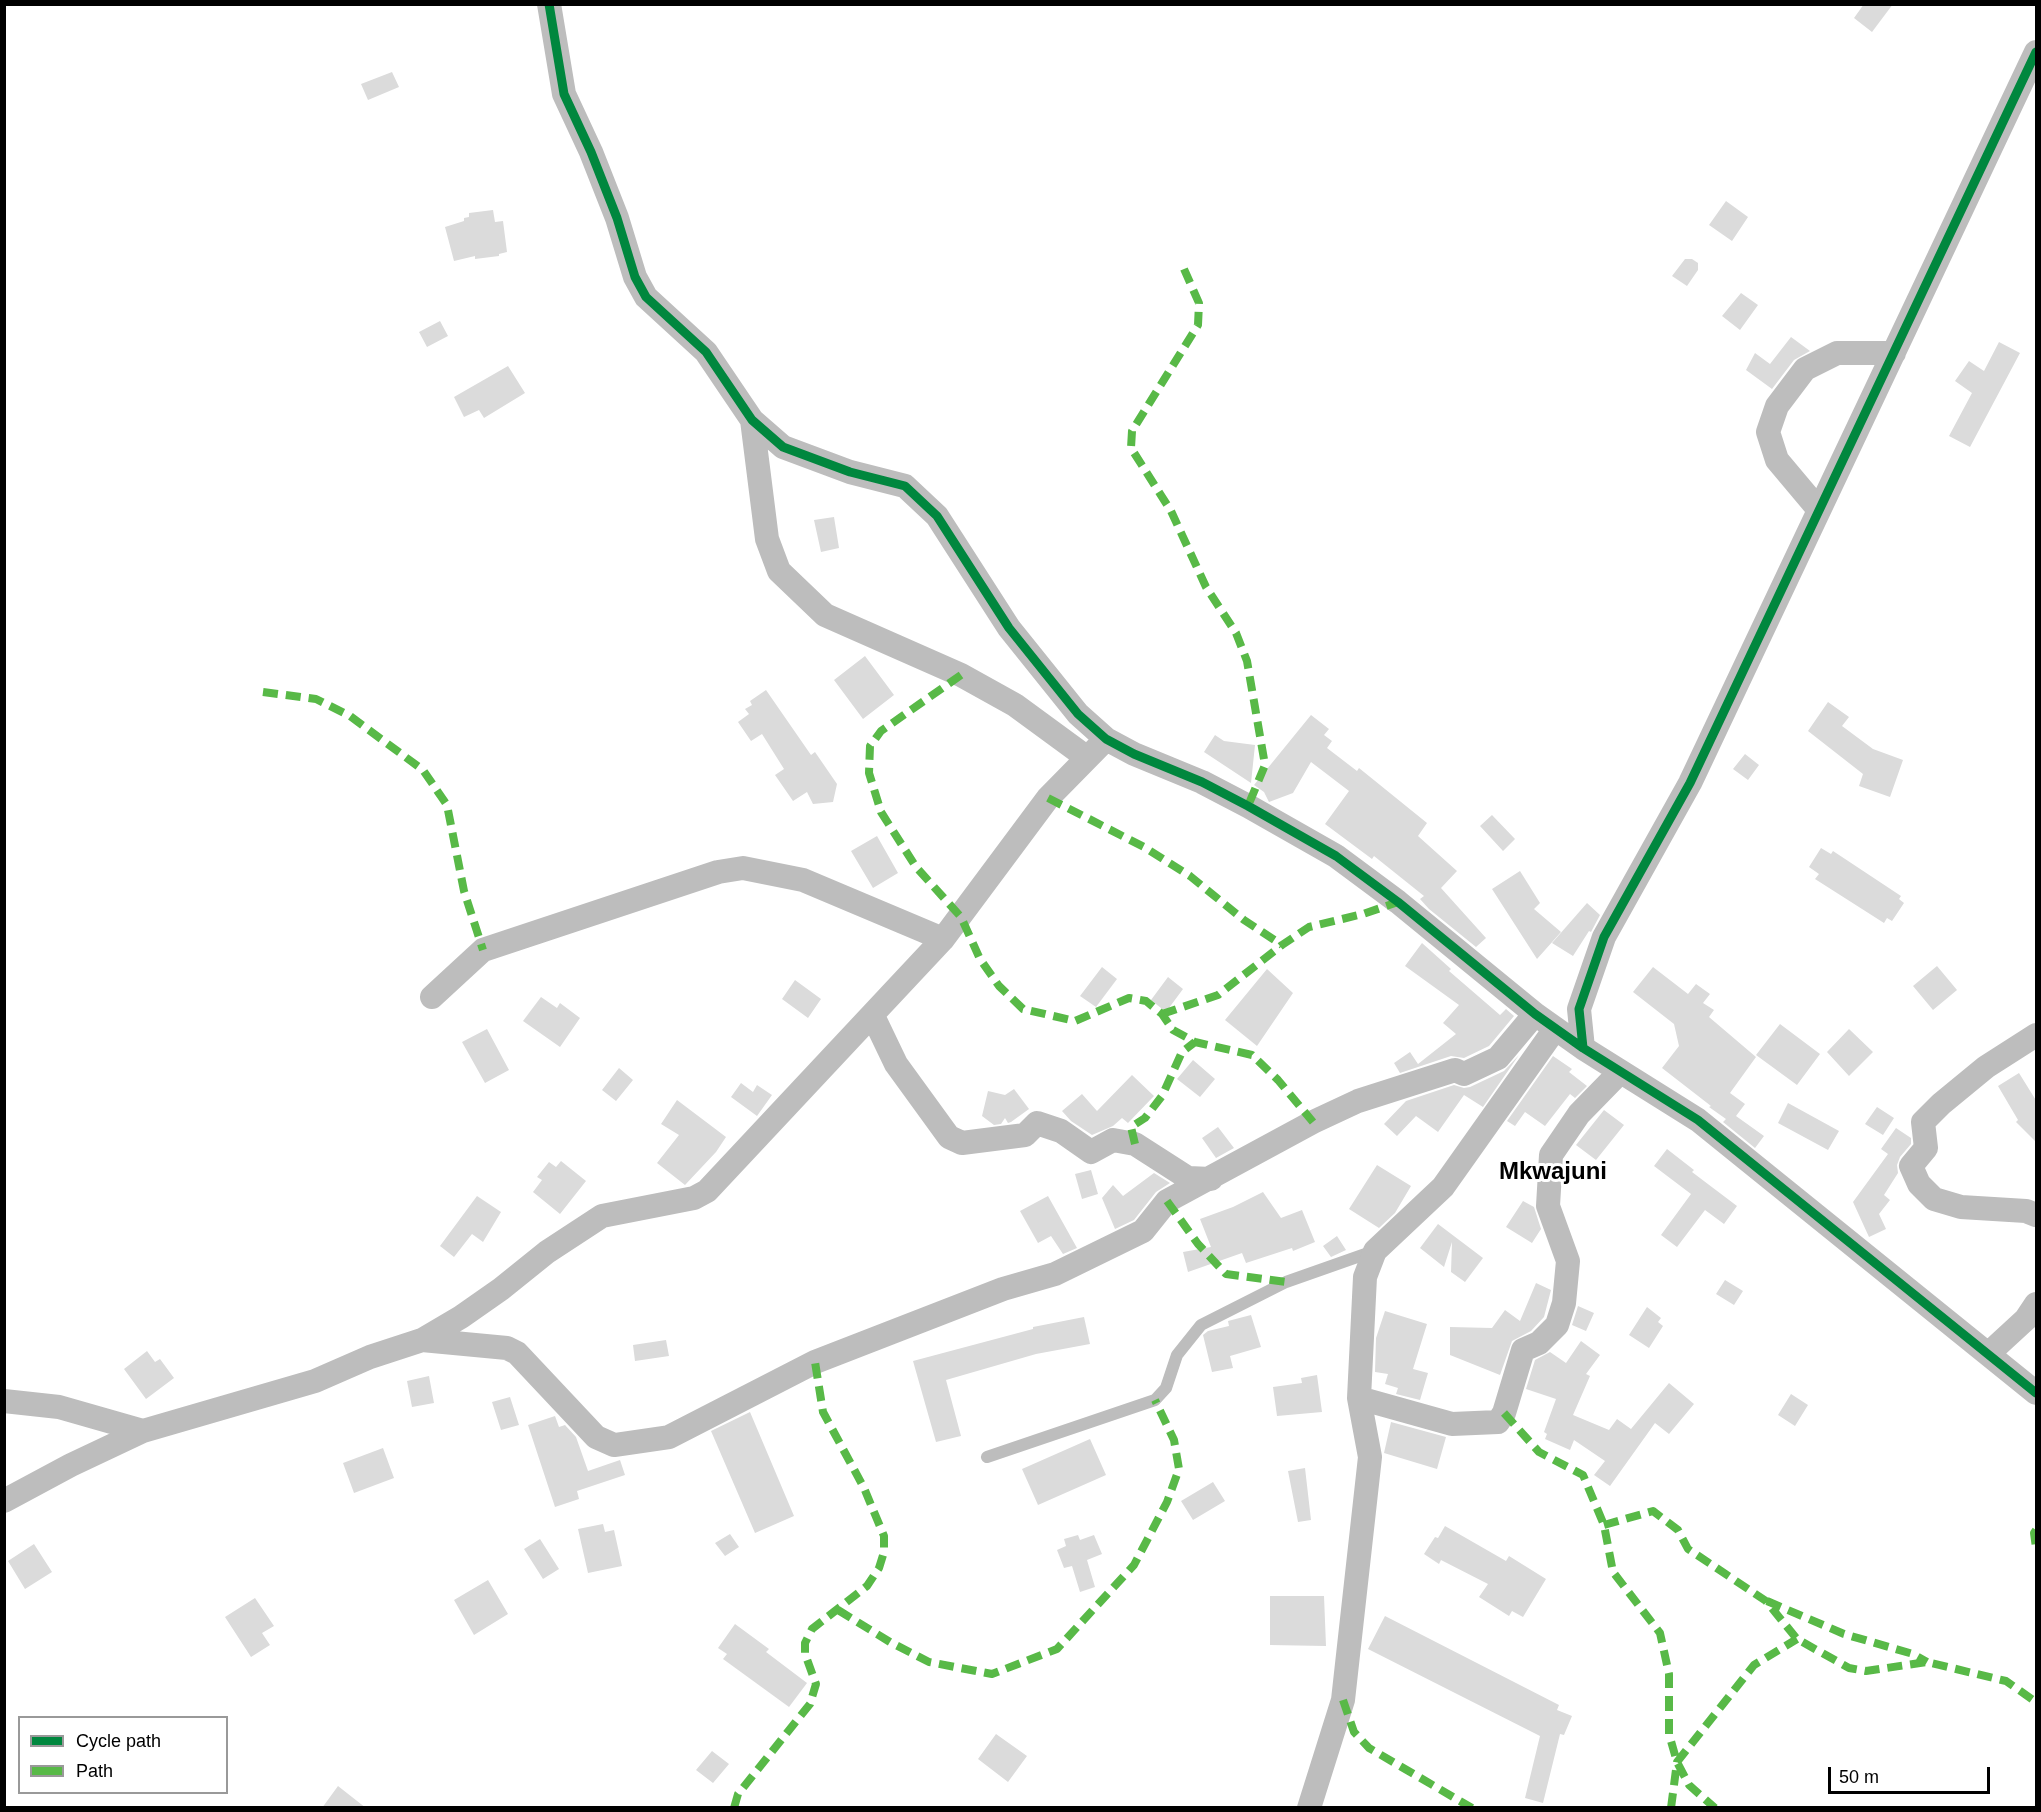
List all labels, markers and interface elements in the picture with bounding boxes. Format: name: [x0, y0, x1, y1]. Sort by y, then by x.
district label: Mkwajuni: [1499, 1158, 1607, 1186]
legend: [18, 1716, 228, 1794]
text: Cycle path: [76, 1731, 161, 1751]
scale bar: [1831, 1755, 1993, 1793]
text: Path: [76, 1761, 113, 1781]
text: 50 m: [1839, 1767, 1879, 1787]

